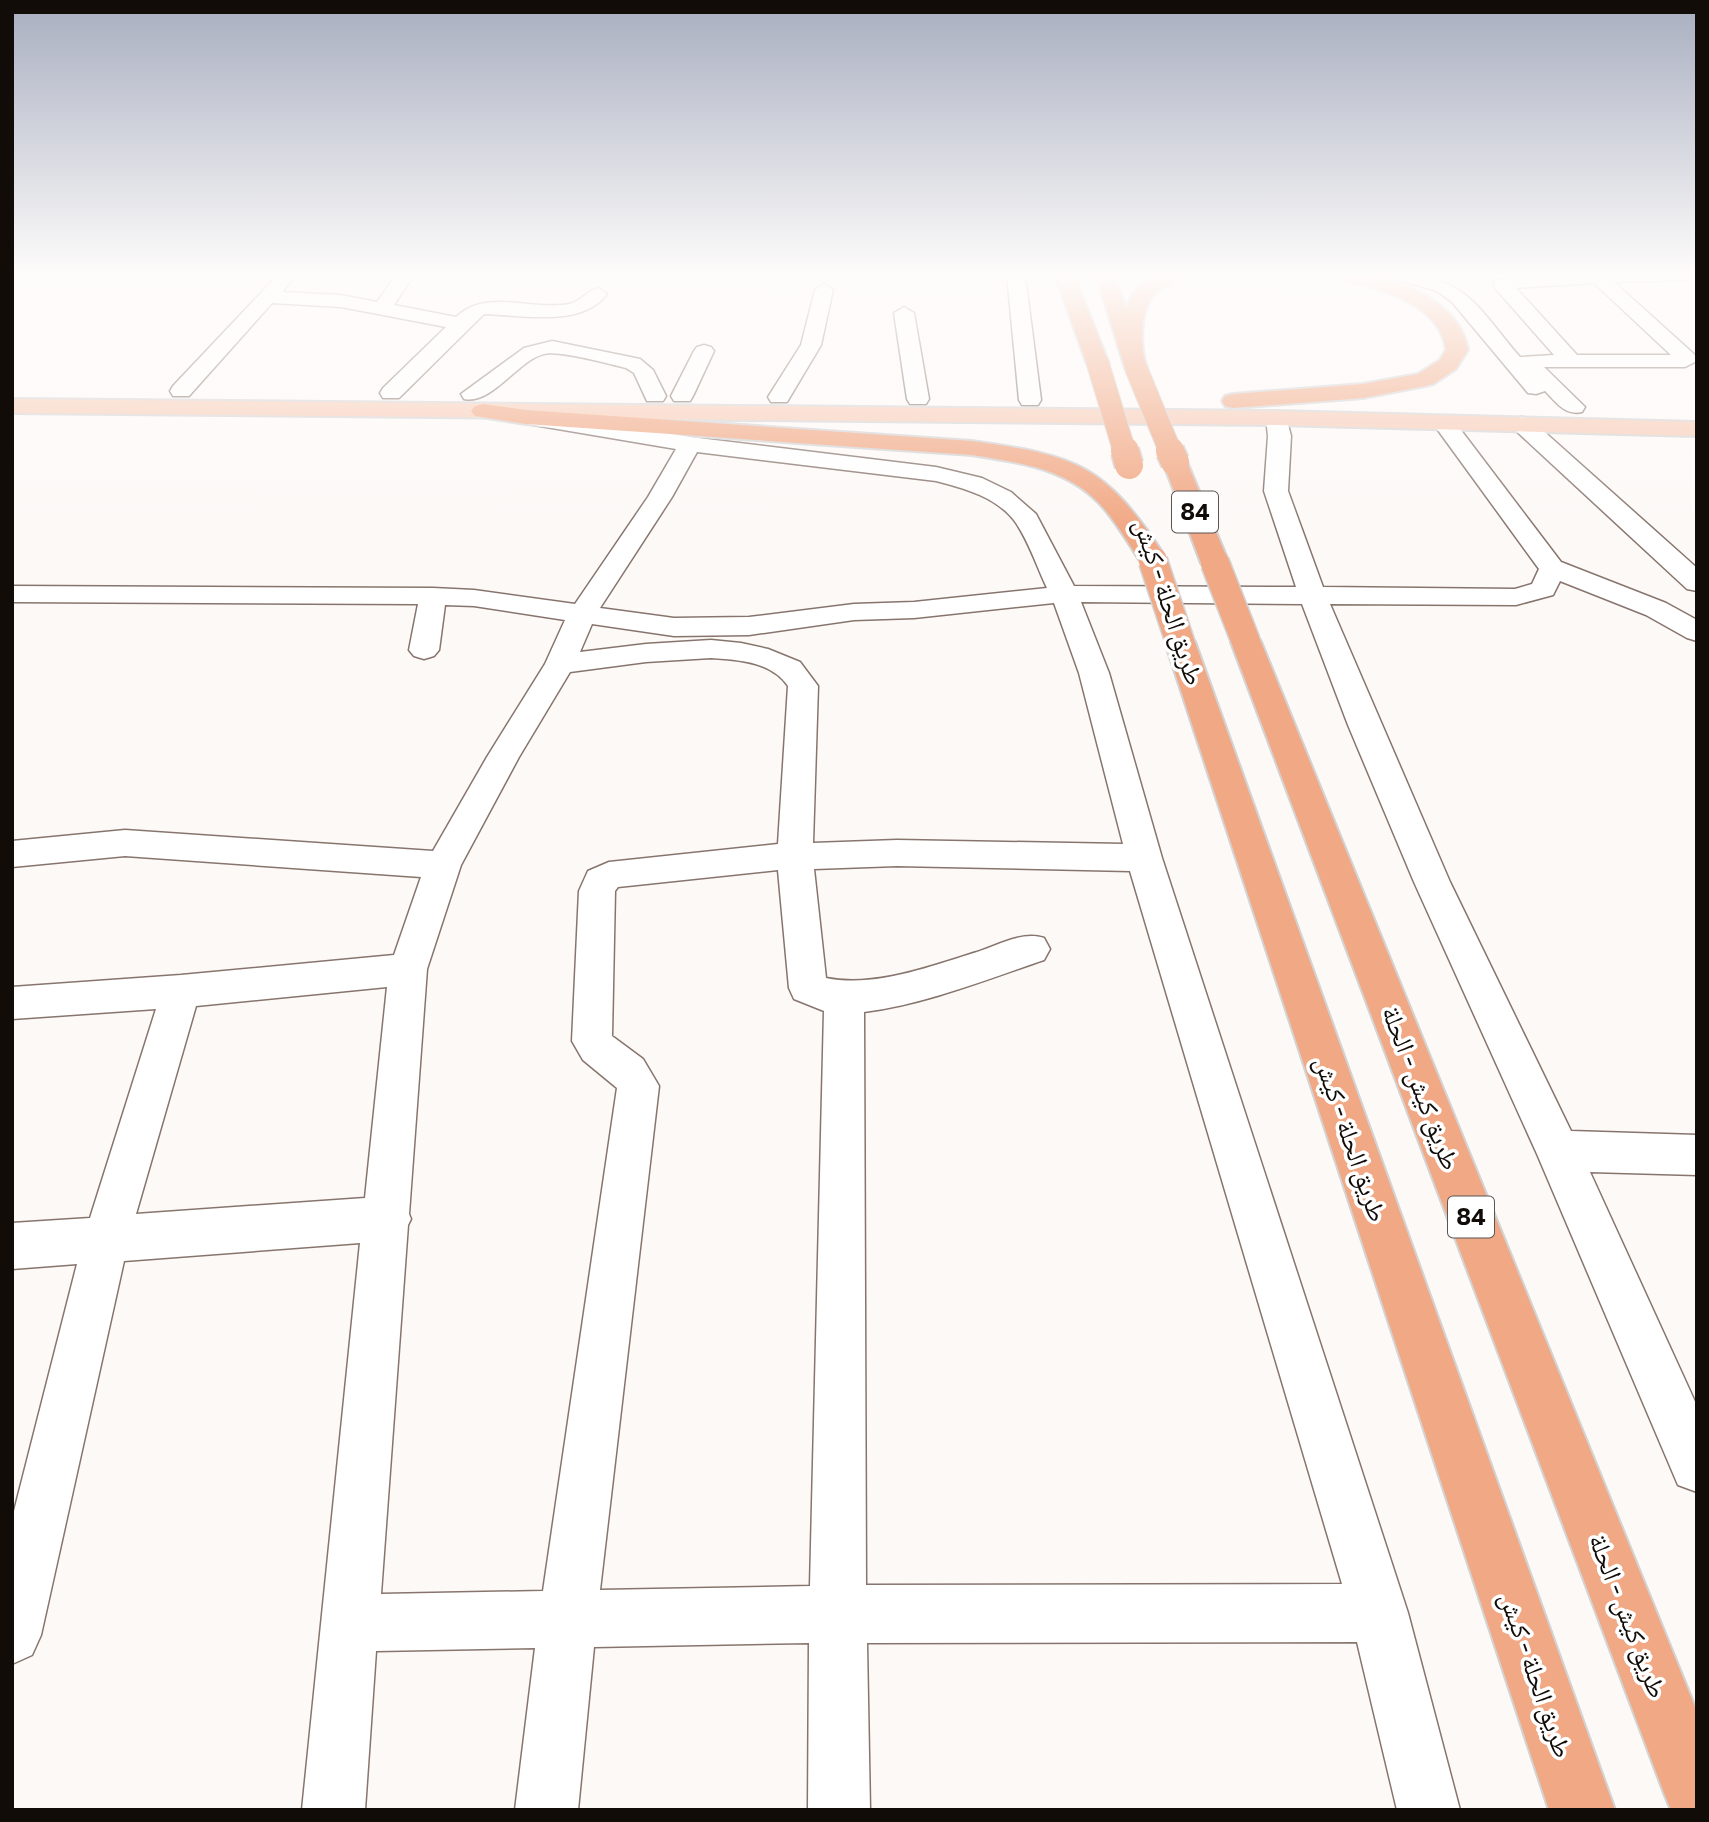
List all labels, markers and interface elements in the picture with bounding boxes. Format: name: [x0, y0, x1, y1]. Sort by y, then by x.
road number: 84: [1172, 491, 1218, 532]
street label: طريق الحلة - كيش: [1127, 515, 1212, 689]
street label: طريق كيش - الحلة: [1375, 1001, 1468, 1174]
street label: طريق الحلة - كيش: [1308, 1052, 1395, 1226]
road number: 84: [1448, 1196, 1494, 1238]
street label: طريق كيش - الحلة: [1582, 1529, 1675, 1702]
street label: طريق الحلة - كيش: [1493, 1588, 1580, 1762]

